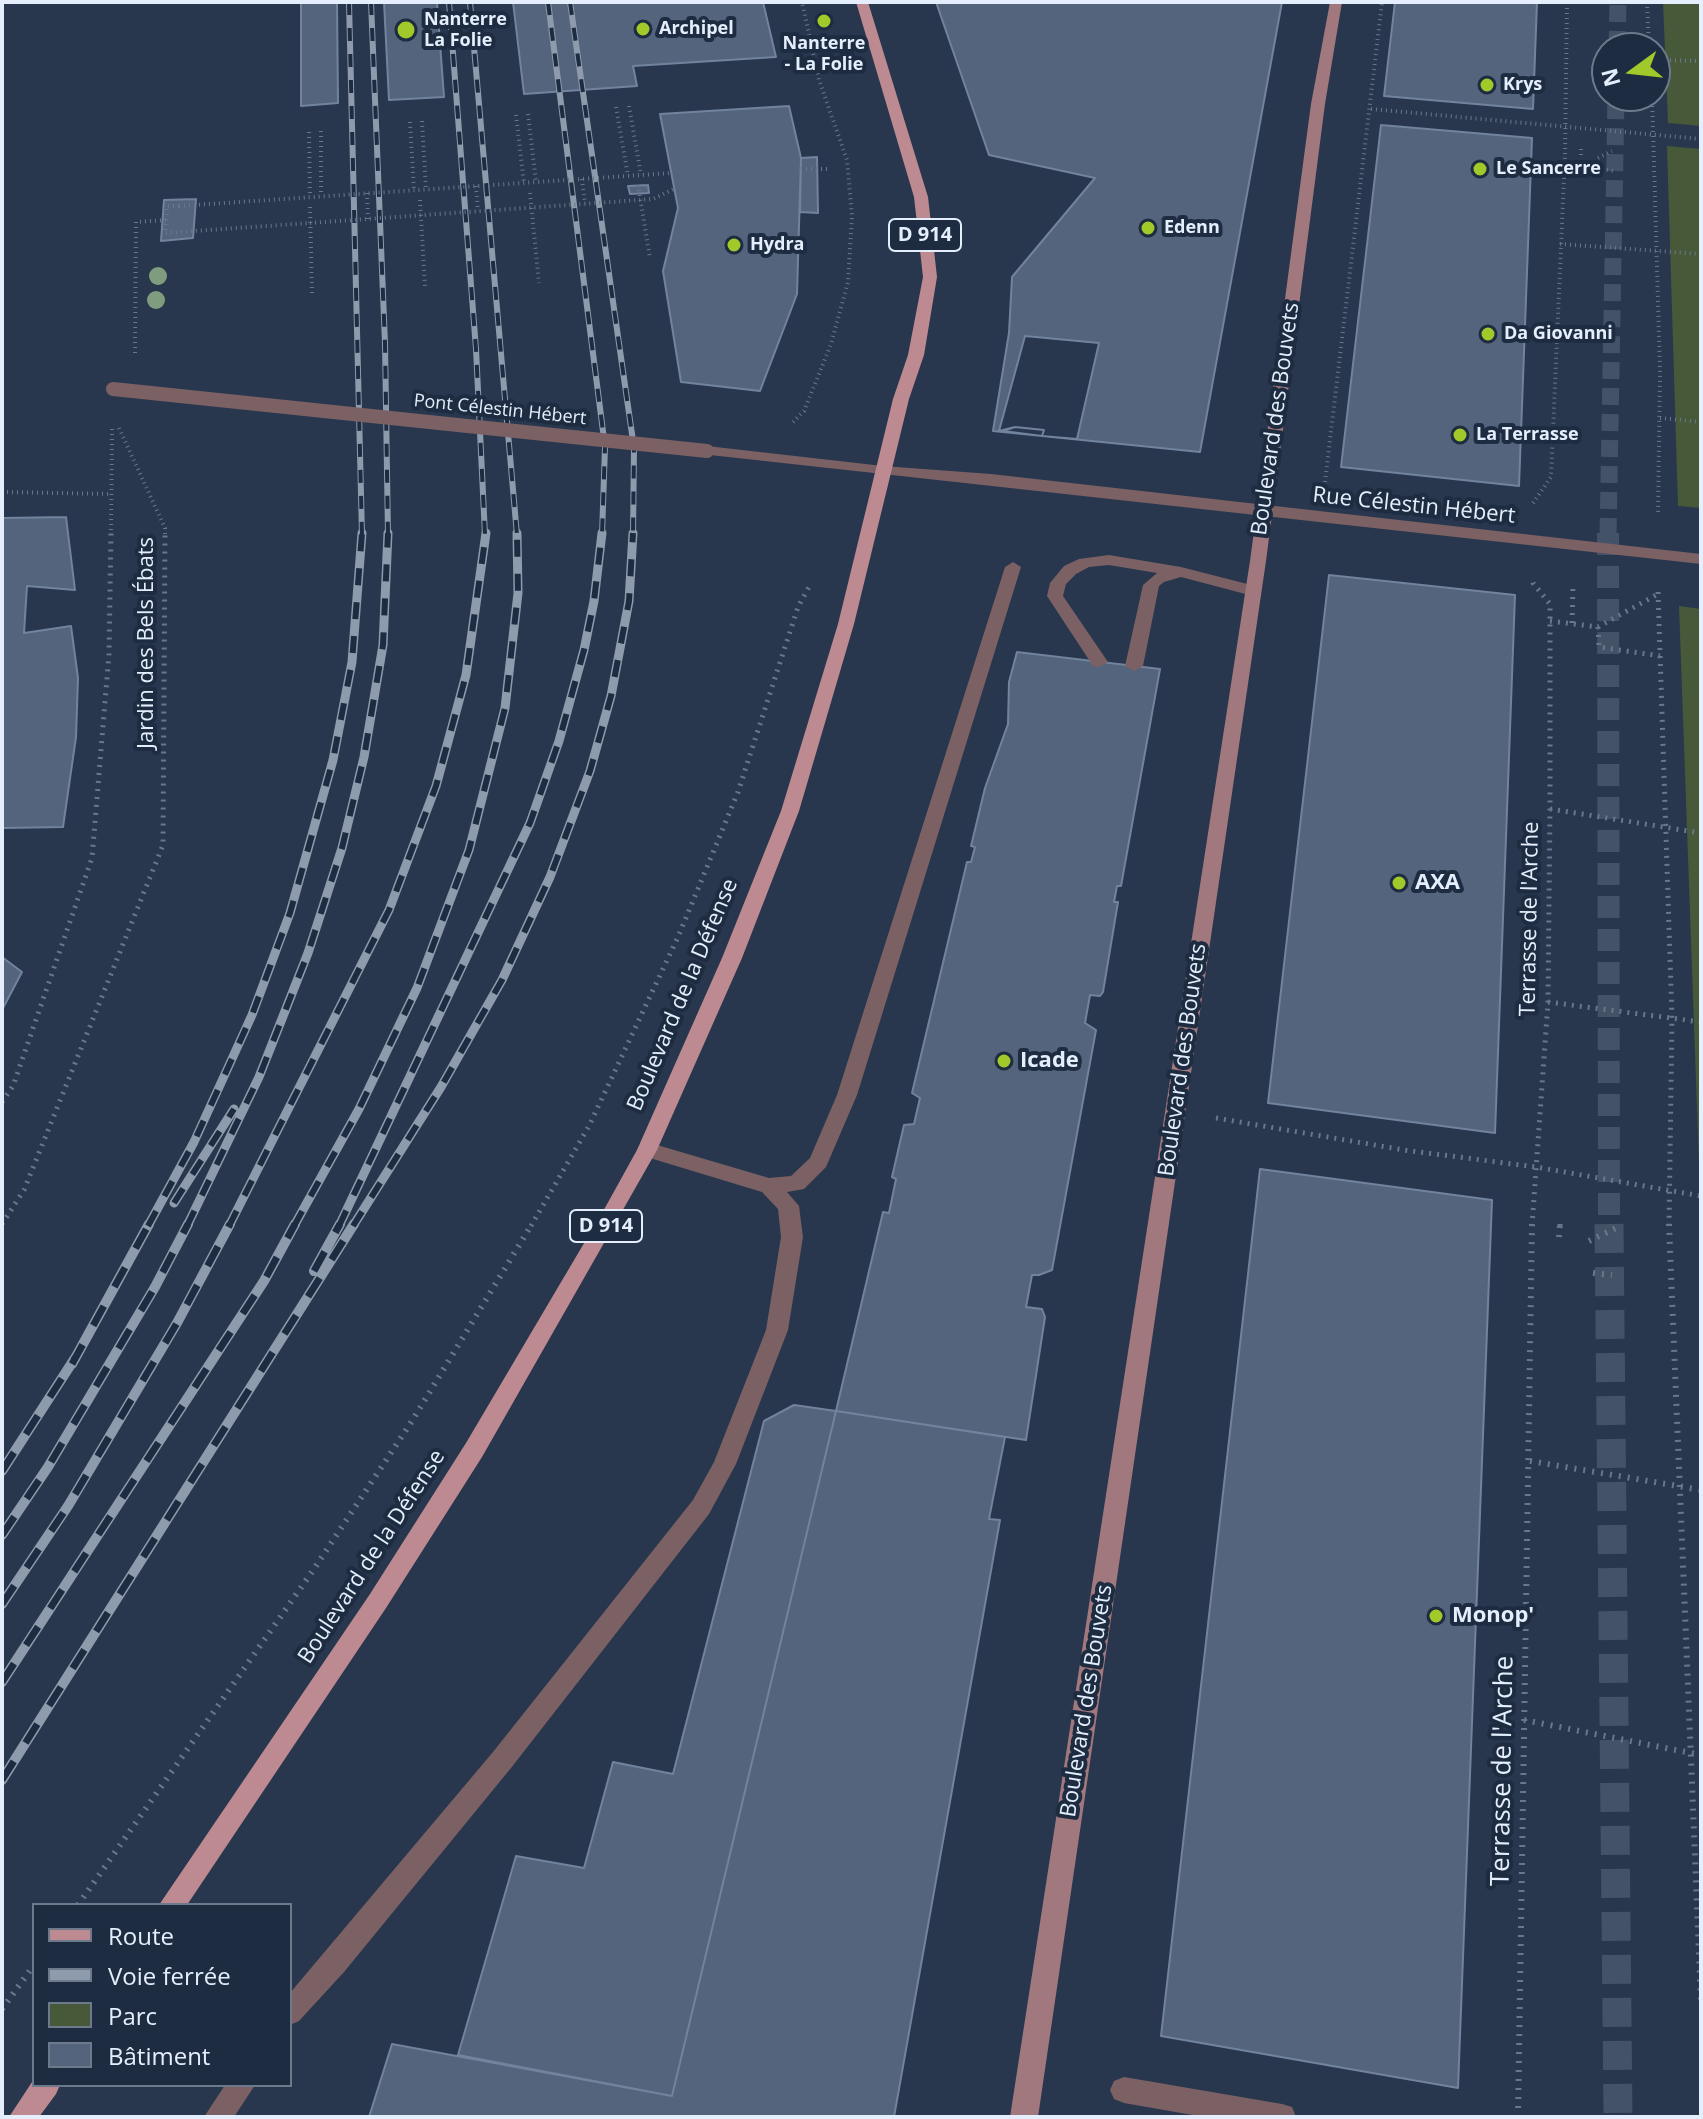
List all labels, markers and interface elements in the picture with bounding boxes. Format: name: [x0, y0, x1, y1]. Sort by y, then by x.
place label: Nanterre La Folie: [424, 9, 507, 52]
marker: Nanterre - La Folie: [815, 12, 833, 30]
place label: Archipel: [659, 18, 734, 40]
marker: Nanterre La Folie: [395, 19, 417, 41]
marker: Archipel: [634, 20, 652, 38]
north arrow: [1591, 32, 1671, 112]
place label: Nanterre - La Folie: [783, 33, 865, 76]
text: N: [1593, 65, 1627, 90]
place label: Krys: [1503, 74, 1542, 96]
marker: Krys: [1478, 76, 1496, 94]
place label: Le Sancerre: [1496, 158, 1601, 180]
marker: Le Sancerre: [1471, 160, 1489, 178]
place label: Edenn: [1164, 217, 1220, 239]
road number: D 914: [889, 219, 961, 251]
marker: Edenn: [1139, 219, 1157, 237]
place label: Hydra: [750, 234, 804, 256]
marker: Hydra: [725, 236, 743, 254]
street label: Boulevard des Bouvets: [1247, 301, 1305, 537]
place label: Da Giovanni: [1504, 323, 1613, 345]
marker: Da Giovanni: [1479, 325, 1497, 343]
street label: Pont Célestin Hébert: [413, 390, 587, 430]
place label: La Terrasse: [1476, 424, 1579, 446]
marker: La Terrasse: [1451, 426, 1469, 444]
street label: Rue Célestin Hébert: [1311, 482, 1517, 530]
street label: Jardin des Bels Ébats: [134, 537, 160, 749]
street label: Terrasse de l'Arche: [1515, 821, 1545, 1017]
place label: AXA: [1415, 870, 1460, 896]
marker: AXA: [1390, 874, 1408, 892]
street label: Boulevard de la Défense: [622, 875, 744, 1115]
street label: Boulevard des Bouvets: [1154, 942, 1212, 1178]
place label: Icade: [1020, 1048, 1079, 1074]
marker: Icade: [995, 1052, 1013, 1070]
road number: D 914: [570, 1210, 642, 1242]
street label: Boulevard de la Défense: [293, 1445, 451, 1669]
street label: Boulevard des Bouvets: [1056, 1583, 1118, 1819]
place label: Monop': [1452, 1603, 1534, 1629]
marker: Monop': [1427, 1607, 1445, 1625]
street label: Terrasse de l'Arche: [1485, 1656, 1521, 1886]
legend: [32, 1903, 292, 2087]
text: Route: [108, 1919, 174, 1952]
text: Voie ferrée: [108, 1959, 231, 1992]
text: Parc: [108, 1999, 157, 2032]
text: Bâtiment: [108, 2039, 210, 2072]

